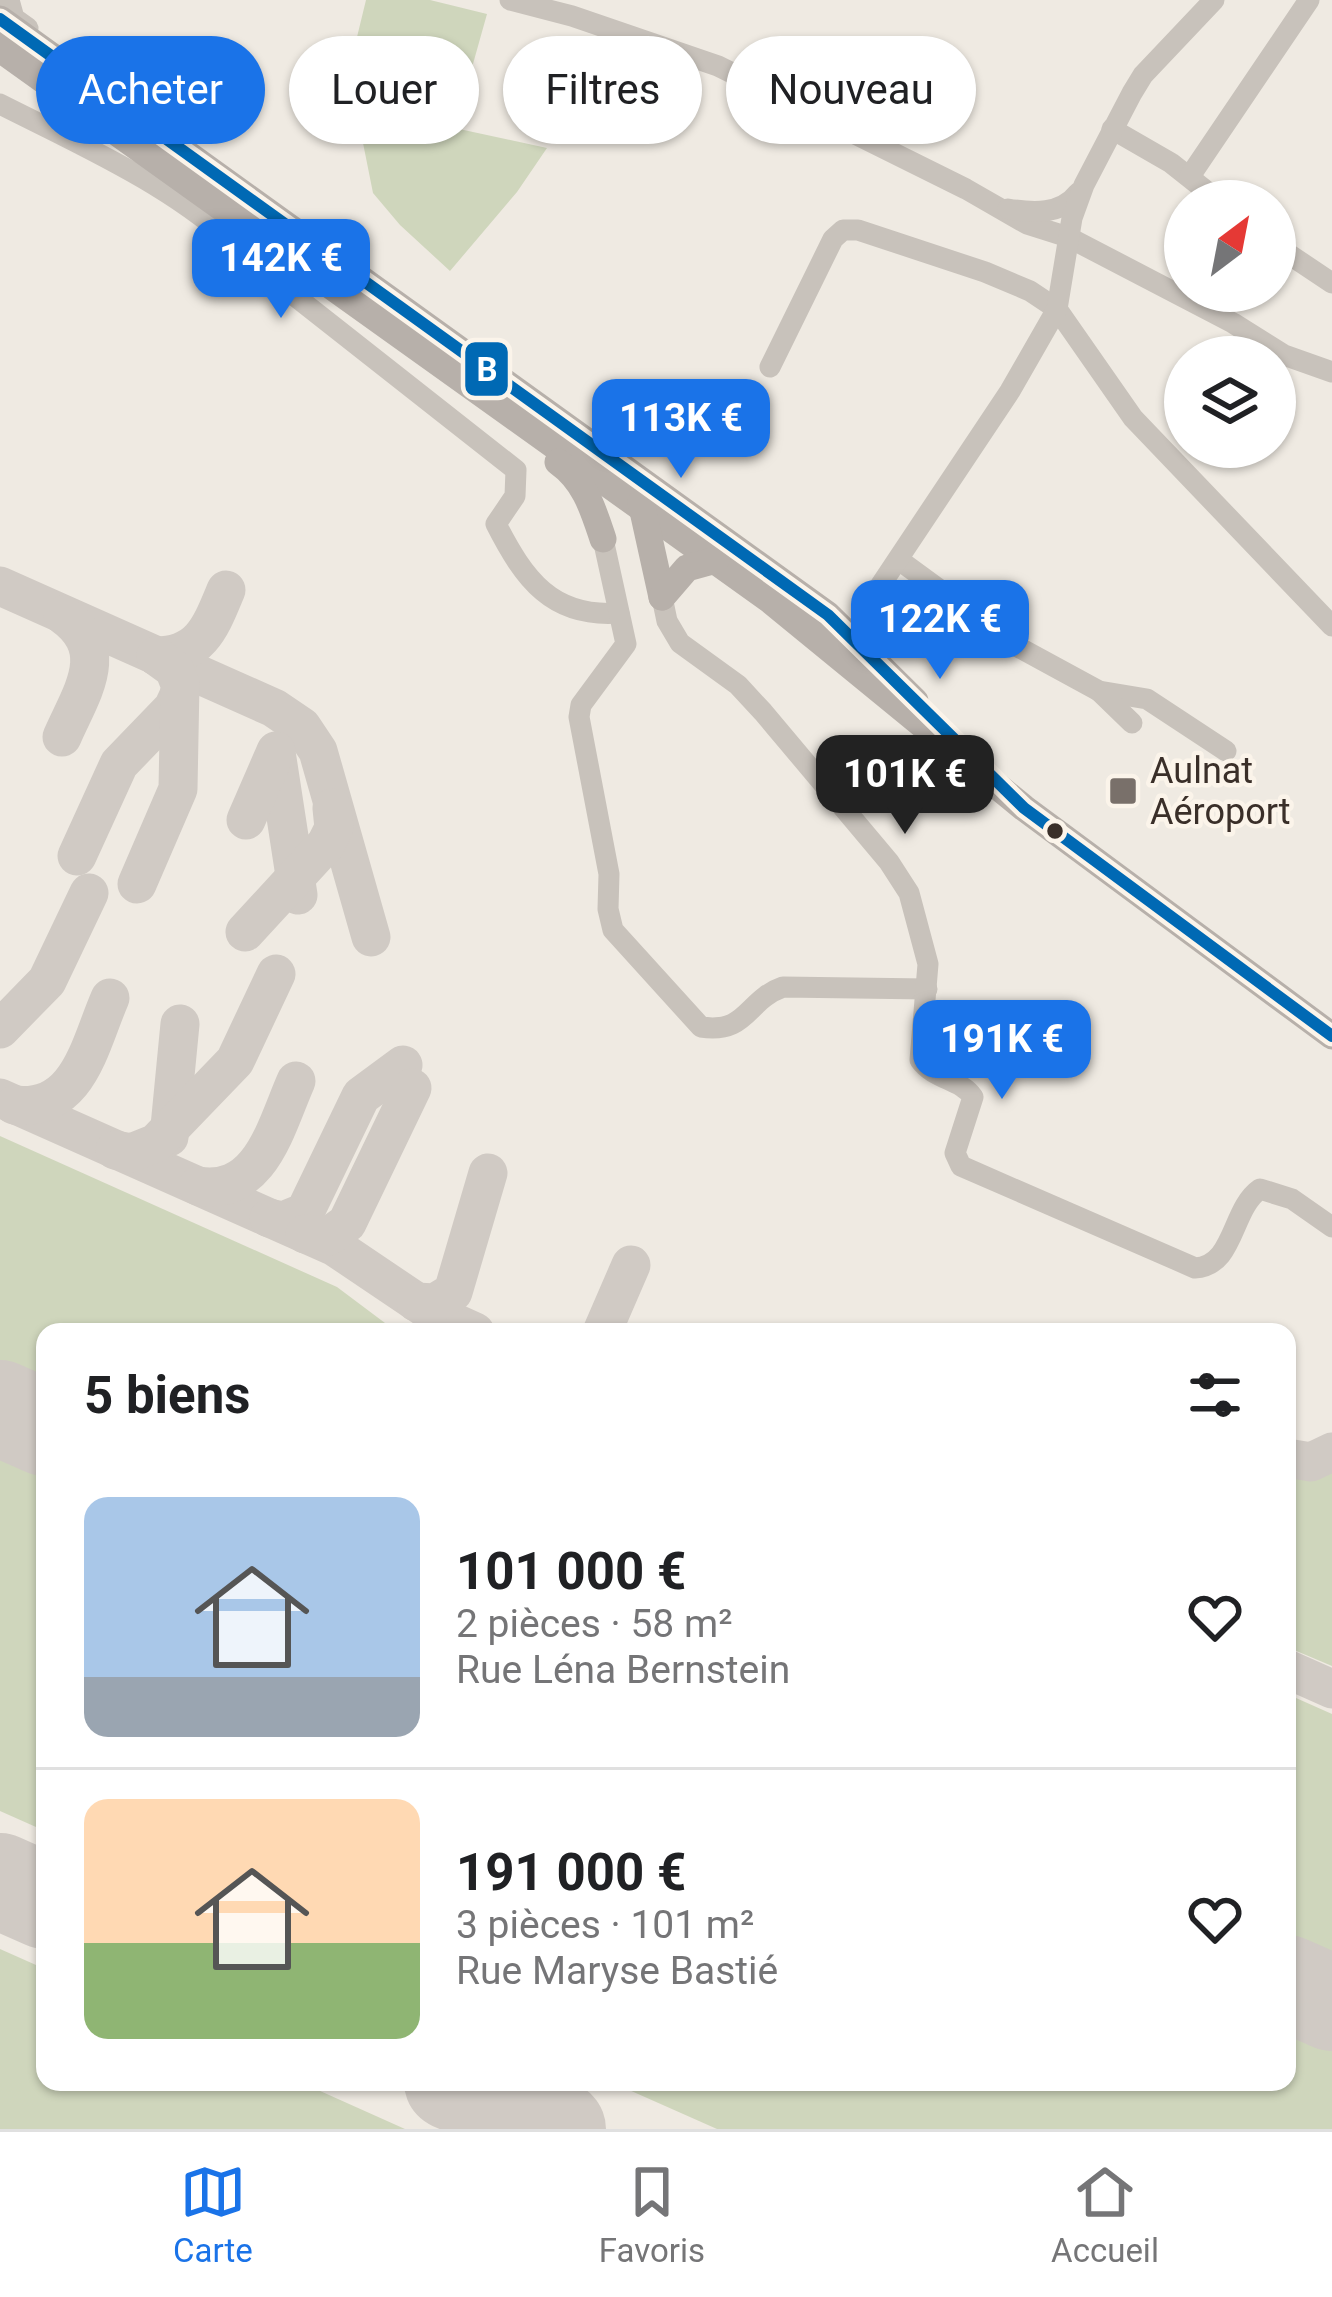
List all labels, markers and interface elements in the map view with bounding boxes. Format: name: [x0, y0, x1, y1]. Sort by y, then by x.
chip: Acheter: [36, 36, 265, 144]
chip: Louer: [289, 36, 479, 144]
chip: Filtres: [503, 36, 702, 144]
chip: Nouveau: [726, 36, 976, 144]
north arrow: [1164, 180, 1296, 312]
map controls: [1164, 180, 1296, 468]
pin: 142K €: [183, 219, 379, 321]
text: 142K €: [219, 235, 343, 281]
button: layers: [1164, 336, 1296, 468]
line badge: B: [463, 340, 510, 398]
text: B: [476, 350, 498, 389]
pin: 113K €: [583, 379, 779, 481]
text: 113K €: [619, 395, 743, 441]
pin: 122K €: [842, 580, 1038, 682]
text: 122K €: [878, 596, 1002, 642]
pin: 101K €: [807, 735, 1003, 837]
place label: Aulnat Aéroport: [1150, 750, 1291, 833]
text: 101K €: [843, 751, 967, 797]
marker: Aulnat Aéroport: [1107, 775, 1139, 807]
unlabelled marker: [1044, 820, 1066, 842]
pin: 191K €: [904, 1000, 1100, 1102]
text: 191K €: [940, 1016, 1064, 1062]
icon: filters: [1182, 1362, 1248, 1428]
text: 5 biens: [84, 1366, 250, 1425]
text: 101 000 €: [456, 1542, 686, 1601]
icon: home: [180, 1545, 324, 1689]
icon: heart: [1182, 1584, 1248, 1650]
text: 2 pièces · 58 m²: [456, 1601, 732, 1647]
text: Rue Léna Bernstein: [456, 1647, 790, 1693]
text: 191 000 €: [456, 1843, 686, 1902]
icon: home: [180, 1847, 324, 1991]
icon: heart: [1182, 1886, 1248, 1952]
text: 3 pièces · 101 m²: [456, 1902, 754, 1948]
text: Rue Maryse Bastié: [456, 1948, 778, 1994]
tab: Carte: [173, 2159, 253, 2270]
tab: Favoris: [599, 2159, 705, 2270]
tab: Accueil: [1051, 2159, 1159, 2270]

